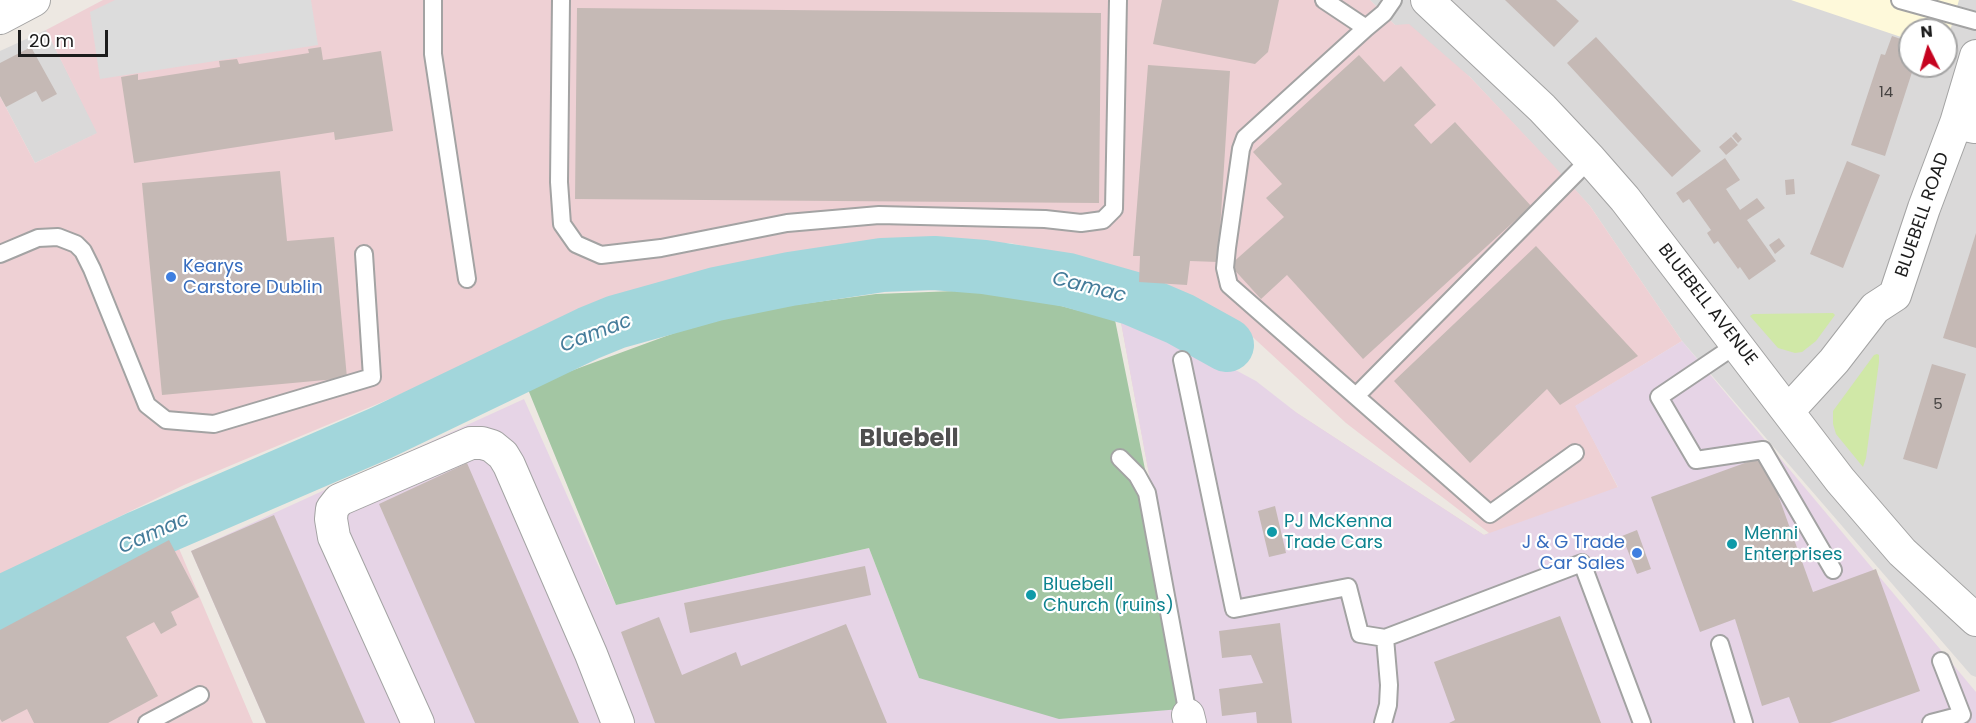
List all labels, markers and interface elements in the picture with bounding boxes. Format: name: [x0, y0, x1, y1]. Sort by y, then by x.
scale bar: [21, 18, 111, 56]
north arrow: [1898, 18, 1958, 78]
text: N: [1920, 20, 1934, 44]
text: 20 m: [29, 28, 74, 53]
house number: 14: [1879, 84, 1893, 102]
street label: BLUEBELL ROAD: [1892, 150, 1954, 280]
street label: BLUEBELL AVENUE: [1653, 240, 1761, 370]
place label: Kearys Carstore Dublin: [183, 256, 323, 298]
water label: Camac: [1050, 267, 1128, 309]
marker: Kearys Carstore Dublin: [164, 270, 178, 284]
water label: Camac: [557, 309, 635, 359]
house number: 5: [1933, 396, 1943, 414]
district label: Bluebell: [859, 426, 959, 454]
water label: Camac: [115, 508, 193, 560]
place label: PJ McKenna Trade Cars: [1284, 511, 1392, 554]
place label: Menni Enterprises: [1744, 523, 1842, 566]
marker: PJ McKenna Trade Cars: [1265, 525, 1279, 539]
place label: J & G Trade Car Sales: [1522, 532, 1625, 574]
marker: Menni Enterprises: [1725, 537, 1739, 551]
marker: J & G Trade Car Sales: [1630, 546, 1644, 560]
place label: Bluebell Church (ruins): [1043, 574, 1174, 616]
marker: Bluebell Church (ruins): [1024, 588, 1038, 602]

